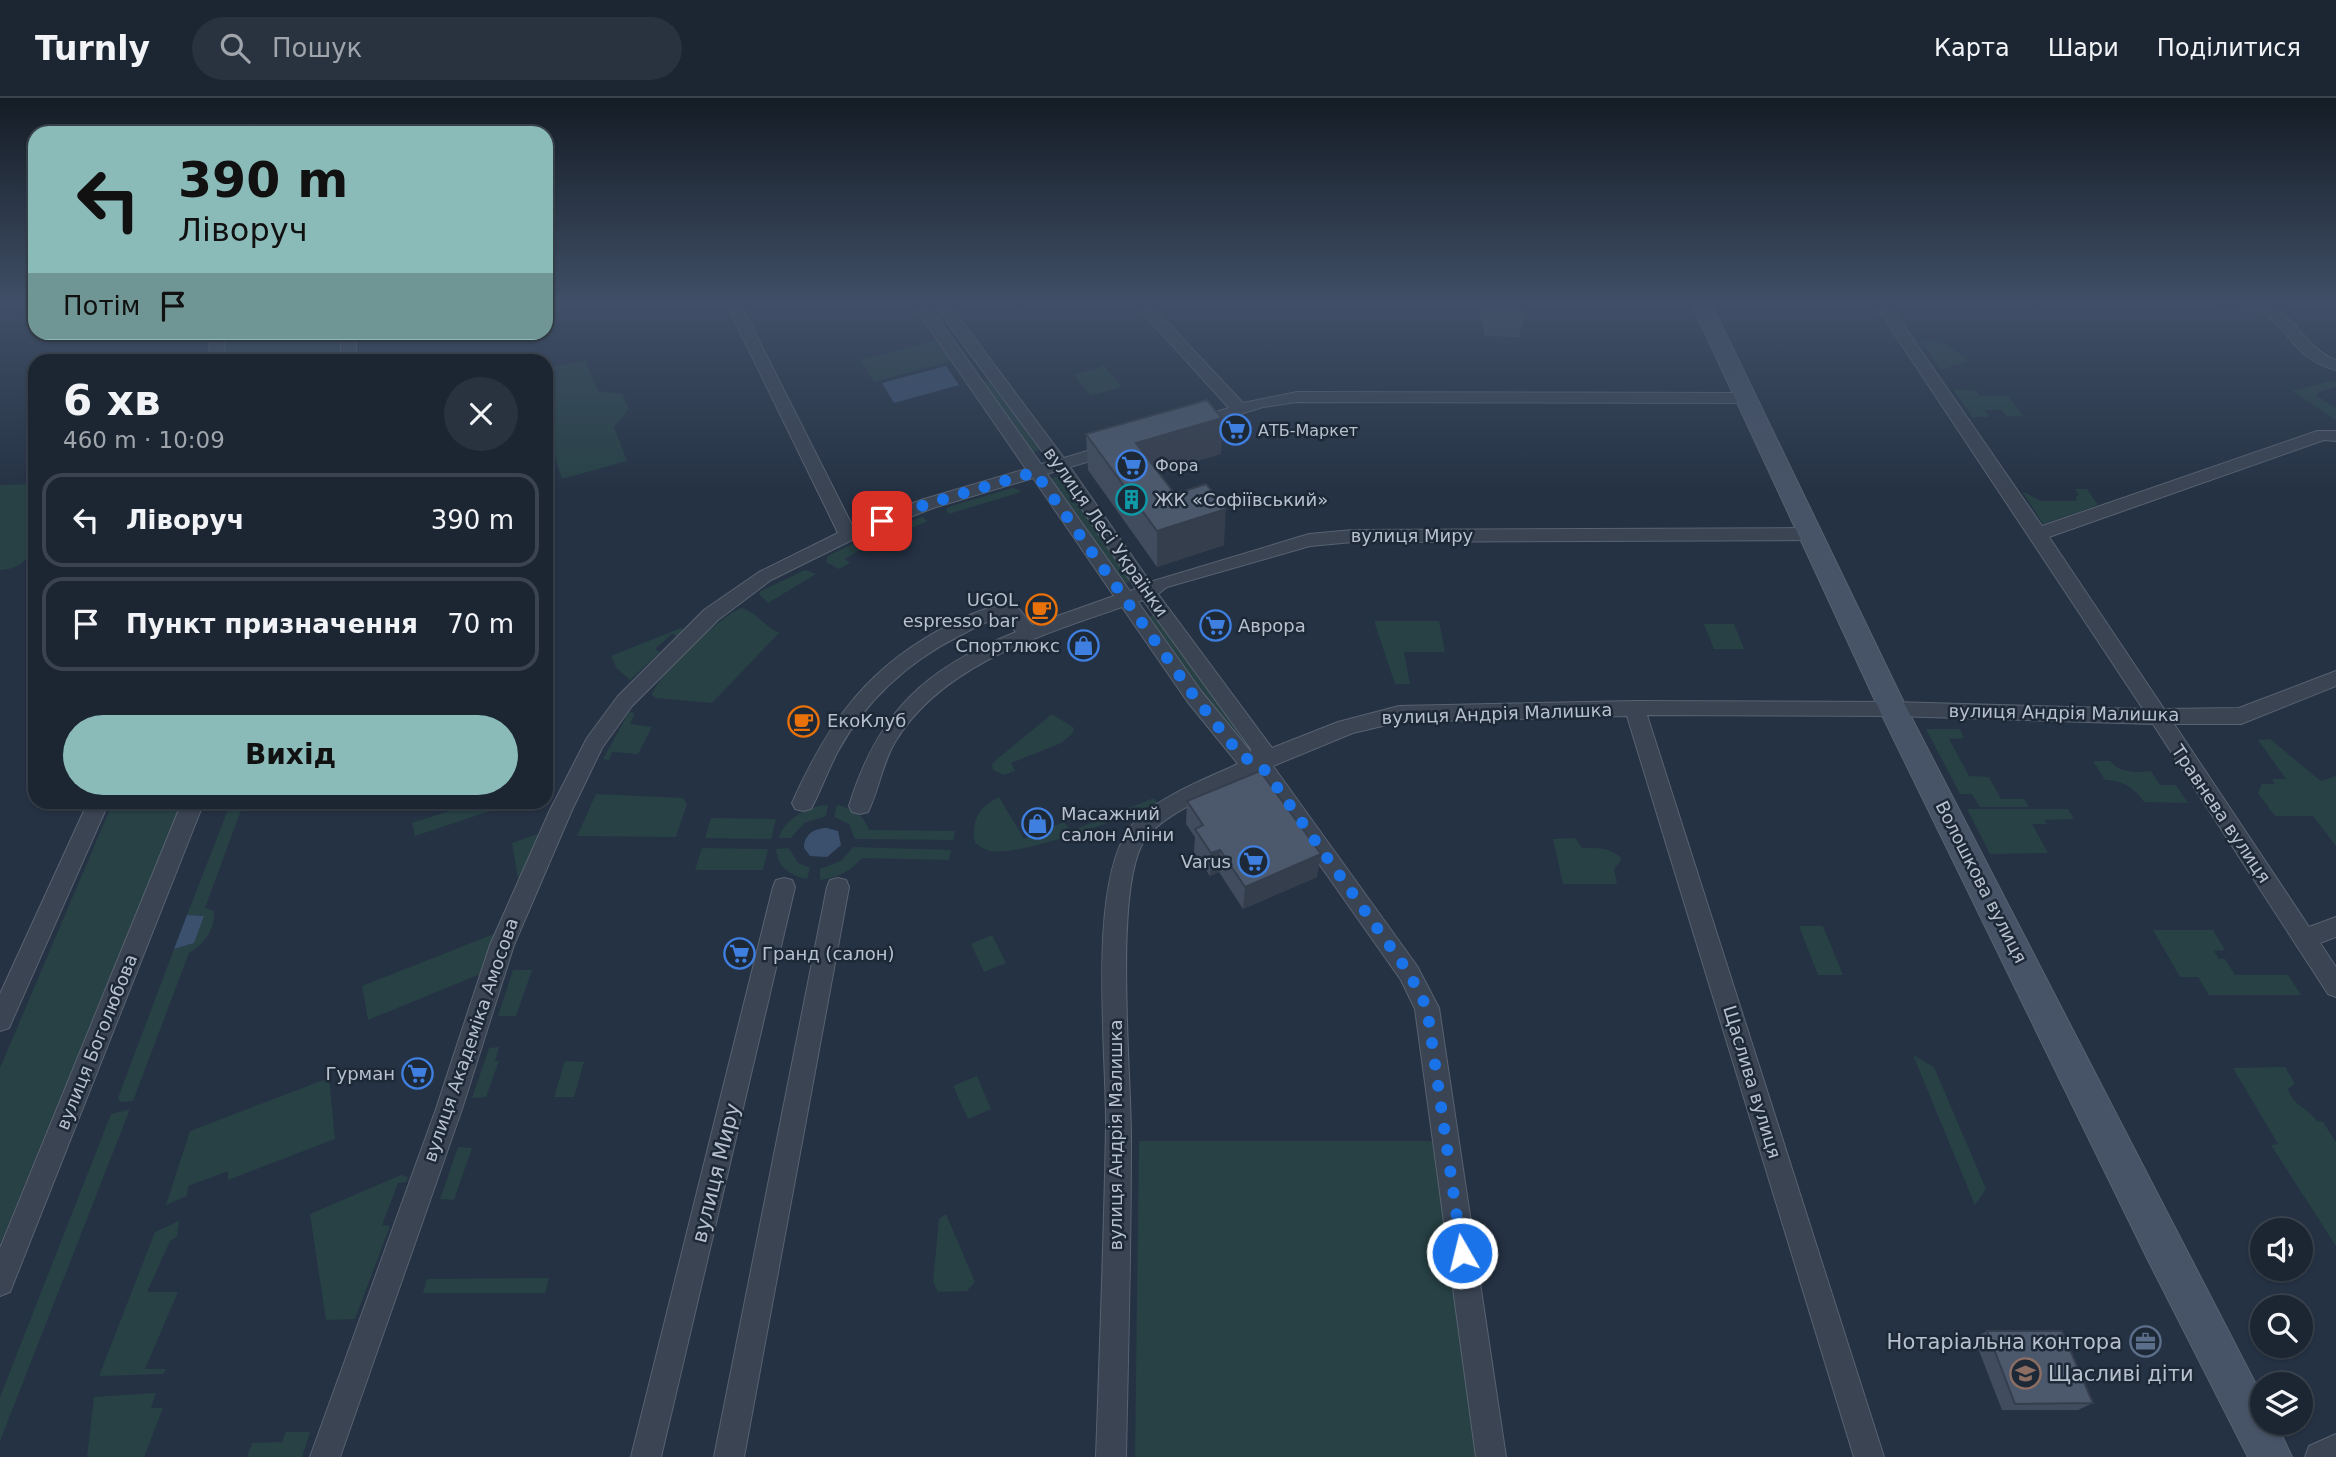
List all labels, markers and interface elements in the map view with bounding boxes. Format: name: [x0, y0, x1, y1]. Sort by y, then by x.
search box: [192, 17, 682, 80]
text: Turnly: [35, 29, 150, 68]
icon: search: [216, 29, 254, 67]
text: Пошук: [272, 33, 362, 63]
text: Карта: [1934, 34, 2010, 62]
text: Шари: [2048, 34, 2119, 62]
text: Поділитися: [2157, 34, 2301, 62]
text: 390 m: [178, 152, 348, 209]
icon: left: [63, 154, 154, 245]
text: Ліворуч: [178, 211, 308, 249]
icon: arrive: [154, 287, 192, 325]
text: Потім: [63, 291, 140, 321]
text: 6 хв: [63, 376, 161, 425]
button: close: [444, 377, 518, 451]
supermarket icon: АТБ-Маркет: [1218, 413, 1252, 447]
place label: АТБ-Маркет: [1258, 421, 1358, 440]
text: 460 m · 10:09: [63, 427, 225, 453]
street label: вулиця Лесі Українки: [1040, 443, 1173, 621]
supermarket icon: Фора: [1115, 448, 1149, 482]
place label: Фора: [1155, 456, 1199, 475]
building icon: ЖК «Софіївський»: [1114, 483, 1148, 517]
place label: ЖК «Софіївський»: [1154, 489, 1328, 510]
pin: [852, 491, 912, 551]
icon: left: [67, 501, 105, 539]
icon: arrive: [863, 502, 901, 540]
text: Ліворуч: [126, 505, 244, 535]
text: 390 m: [431, 505, 514, 535]
street label: вулиця Миру: [1351, 525, 1474, 546]
place label: UGOL espresso bar: [903, 589, 1019, 631]
cafe icon: UGOL espresso bar: [1024, 593, 1058, 627]
icon: arrive: [67, 605, 105, 643]
text: Пункт призначення: [126, 609, 418, 639]
text: 70 m: [447, 609, 514, 639]
supermarket icon: Аврора: [1198, 609, 1232, 643]
place label: Аврора: [1238, 615, 1306, 636]
shop icon: Спортлюкс: [1066, 629, 1100, 663]
place label: Спортлюкс: [955, 635, 1060, 656]
street label: вулиця Андрія Малишка: [1381, 699, 1613, 728]
street label: вулиця Андрія Малишка: [1948, 700, 2180, 725]
cafe icon: ЕкоКлуб: [787, 704, 821, 738]
place label: ЕкоКлуб: [827, 710, 906, 731]
button: Вихід: [63, 715, 518, 795]
street label: Травнева вулиця: [2167, 740, 2275, 887]
street label: Волошкова вулиця: [1931, 797, 2031, 966]
place label: Масажний салон Аліни: [1061, 803, 1174, 845]
shop icon: Масажний салон Аліни: [1021, 807, 1055, 841]
supermarket icon: Varus: [1237, 845, 1271, 879]
place label: Varus: [1181, 851, 1231, 872]
street label: вулиця Академіка Амосова: [419, 915, 522, 1165]
supermarket icon: Гранд (салон): [722, 937, 756, 971]
place label: Гранд (салон): [762, 943, 895, 964]
street label: вулиця Боголюбова: [52, 951, 141, 1133]
street label: Щаслива вулиця: [1719, 1003, 1786, 1161]
street label: вулиця Андрія Малишка: [1105, 1020, 1126, 1250]
supermarket icon: Гурман: [401, 1057, 435, 1091]
place label: Гурман: [326, 1063, 395, 1084]
street label: вулиця Миру: [687, 1101, 745, 1245]
position arrow: [1425, 1216, 1499, 1290]
map controls: [2250, 1218, 2313, 1435]
button: sound: [2250, 1218, 2313, 1281]
button: search: [2250, 1295, 2313, 1358]
office icon: Нотаріальна контора: [2128, 1325, 2162, 1359]
place label: Нотаріальна контора: [1887, 1330, 2122, 1354]
school or university icon: Щасливі діти: [2008, 1357, 2042, 1391]
place label: Щасливі діти: [2048, 1362, 2194, 1386]
button: layers: [2250, 1372, 2313, 1435]

